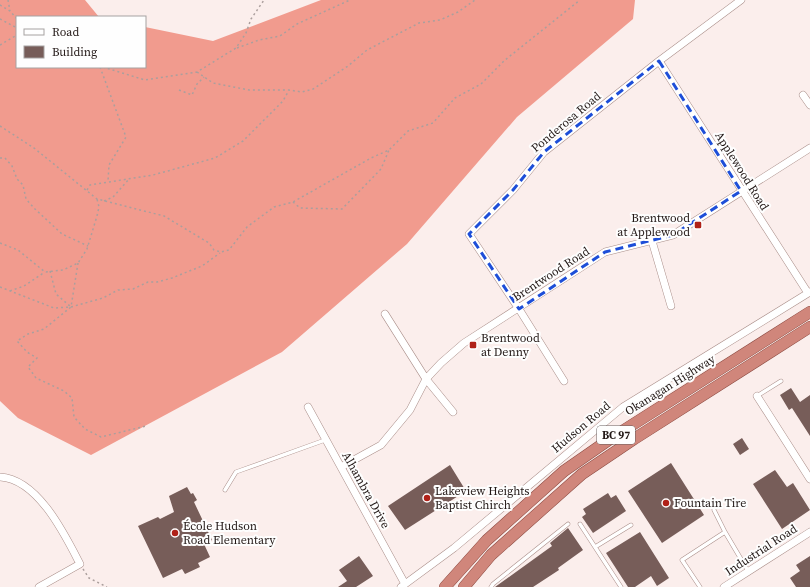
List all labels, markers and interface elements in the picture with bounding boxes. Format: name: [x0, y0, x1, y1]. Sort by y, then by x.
legend: [16, 16, 146, 68]
text: Road: [52, 24, 79, 40]
text: Building: [52, 44, 97, 60]
street label: Ponderosa Road: [528, 88, 604, 156]
street label: Applewood Road: [711, 129, 773, 213]
place label: Brentwood at Applewood: [617, 210, 690, 240]
marker: Brentwood at Applewood: [693, 220, 703, 230]
street label: Brentwood Road: [509, 243, 593, 305]
place label: Brentwood at Denny: [481, 330, 540, 360]
marker: Brentwood at Denny: [468, 340, 478, 350]
street label: Okanagan Highway: [622, 350, 719, 419]
street label: Hudson Road: [548, 398, 614, 456]
road number: BC 97: [597, 426, 635, 444]
street label: Alhambra Drive: [338, 449, 394, 531]
place label: Lakeview Heights Baptist Chirch: [435, 483, 529, 513]
marker: Lakeview Heights Baptist Chirch: [422, 493, 432, 503]
place label: Fountain Tire: [674, 495, 746, 511]
marker: Fountain Tire: [661, 498, 671, 508]
place label: École Hudson Road Elementary: [183, 518, 276, 548]
street label: Industrial Road: [722, 521, 800, 579]
marker: École Hudson Road Elementary: [170, 528, 180, 538]

